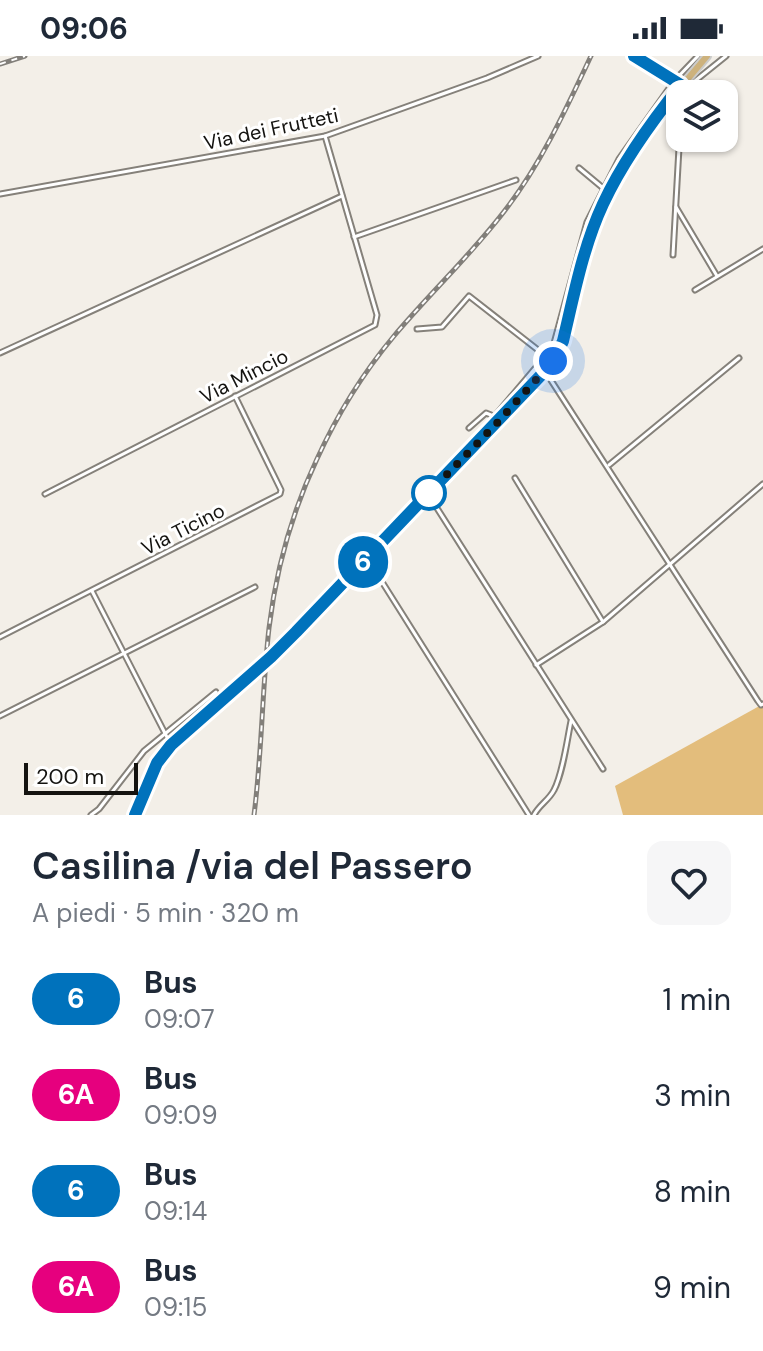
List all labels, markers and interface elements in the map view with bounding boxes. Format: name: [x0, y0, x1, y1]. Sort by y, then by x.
text: 09:06: [40, 9, 128, 48]
map controls: [666, 80, 738, 152]
button: layers: [666, 80, 738, 152]
street label: Via dei Frutteti: [201, 102, 341, 156]
your location: [533, 341, 573, 381]
street label: Via Mincio: [196, 343, 292, 409]
unlabelled marker: [412, 476, 446, 510]
street label: Via Ticino: [137, 497, 229, 561]
line badge: 6: [337, 536, 389, 588]
text: 6: [354, 543, 372, 580]
scale bar: [24, 759, 138, 795]
text: 200 m: [36, 762, 104, 791]
text: Casilina /via del Passero: [32, 841, 473, 891]
button: heart: [647, 841, 731, 925]
text: A piedi · 5 min · 320 m: [32, 896, 299, 930]
text: Bus: [144, 963, 198, 1002]
text: 6: [67, 980, 85, 1017]
text: 1 min: [663, 980, 731, 1019]
text: 09:07: [144, 1002, 215, 1036]
text: Bus: [144, 1059, 198, 1098]
text: 6A: [58, 1076, 94, 1113]
text: 3 min: [654, 1076, 731, 1115]
text: 09:09: [144, 1098, 217, 1132]
text: Bus: [144, 1155, 198, 1194]
text: 6: [67, 1172, 85, 1209]
text: 8 min: [654, 1172, 731, 1211]
text: 09:14: [144, 1194, 207, 1228]
text: Bus: [144, 1251, 198, 1290]
text: 6A: [58, 1268, 94, 1305]
text: 9 min: [653, 1268, 731, 1307]
text: 09:15: [144, 1290, 207, 1324]

